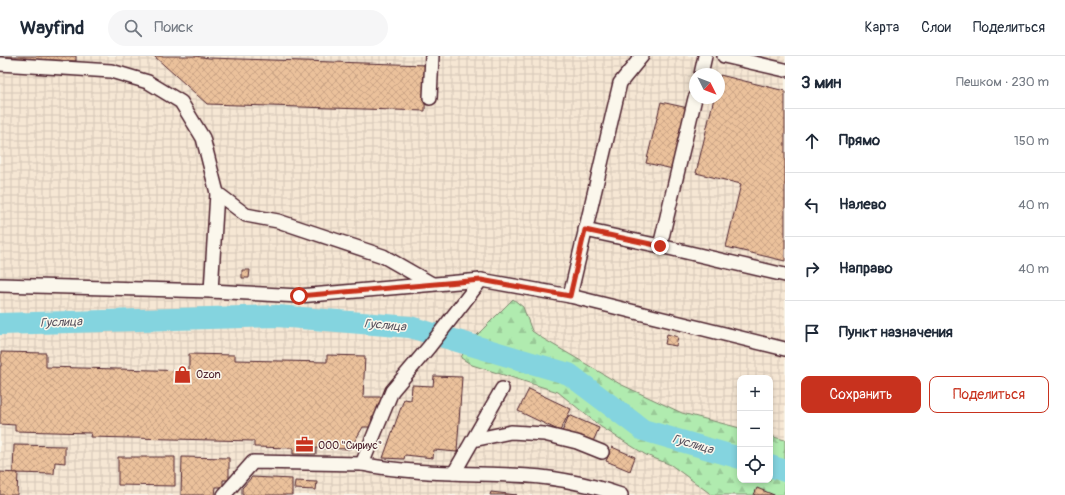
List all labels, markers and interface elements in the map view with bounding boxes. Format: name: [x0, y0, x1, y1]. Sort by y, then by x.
search box: [108, 10, 388, 46]
text: Wayfind: [20, 16, 84, 40]
icon: search: [122, 17, 144, 39]
text: Поиск: [154, 18, 193, 37]
text: Карта: [865, 19, 899, 36]
text: Слои: [921, 19, 951, 36]
text: Поделиться: [973, 19, 1045, 36]
north arrow: [689, 68, 725, 104]
text: 3 мин: [801, 72, 841, 93]
text: Пешком · 230 m: [956, 74, 1049, 90]
icon: ahead: [801, 130, 823, 152]
text: Прямо: [839, 131, 880, 150]
text: 150 m: [1014, 133, 1049, 149]
icon: left: [801, 194, 823, 216]
text: Налево: [839, 195, 886, 214]
text: 40 m: [1018, 197, 1049, 213]
route end: [651, 237, 669, 255]
icon: right: [801, 258, 823, 280]
text: Направо: [839, 259, 893, 278]
text: 40 m: [1018, 261, 1049, 277]
route start: [290, 287, 308, 305]
water label: Гуслица: [40, 314, 84, 331]
water label: Гуслица: [364, 316, 408, 335]
icon: arrive: [801, 322, 823, 344]
text: Пункт назначения: [839, 323, 953, 342]
shop icon: Ozon: [173, 364, 193, 384]
place label: Ozon: [196, 368, 221, 381]
map controls: [737, 375, 773, 483]
button: +: [737, 375, 773, 411]
button: Сохранить: [801, 376, 921, 413]
button: Поделиться: [929, 376, 1049, 413]
button: −: [737, 411, 773, 447]
water label: Гуслица: [671, 432, 716, 458]
office icon: ООО "Сириус": [295, 435, 315, 455]
place label: ООО "Сириус": [318, 439, 382, 452]
button: locate: [737, 447, 773, 483]

